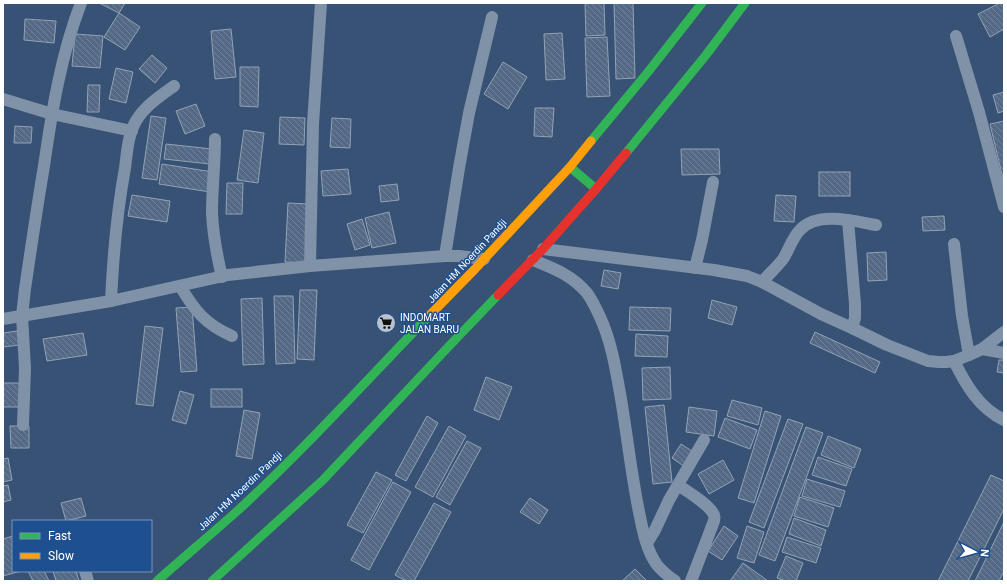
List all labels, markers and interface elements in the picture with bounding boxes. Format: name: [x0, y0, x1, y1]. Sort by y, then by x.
street label: Jalan HM Noerdin Pandji: [425, 217, 509, 305]
supermarket icon: INDOMART JALAN BARU: [375, 312, 397, 334]
place label: INDOMART JALAN BARU: [400, 312, 459, 335]
street label: Jalan HM Noerdin Pandji: [196, 449, 284, 533]
legend: [12, 520, 152, 572]
text: Fast: [48, 529, 71, 543]
north arrow: [955, 532, 995, 572]
text: N: [978, 548, 991, 558]
text: Slow: [48, 549, 74, 563]

